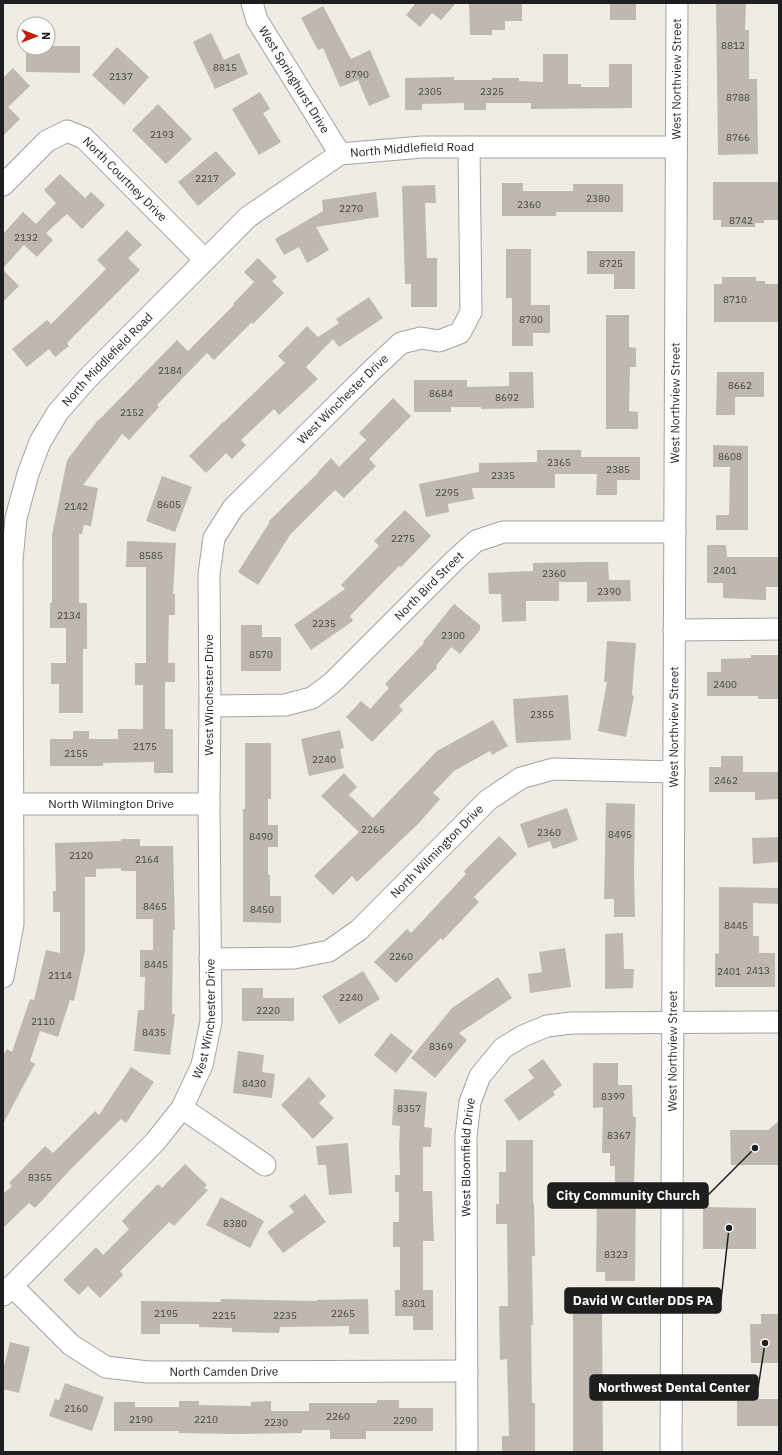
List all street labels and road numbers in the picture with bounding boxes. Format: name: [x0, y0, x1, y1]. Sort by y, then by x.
street label: West Northview Street: [668, 18, 684, 140]
street label: West Springhurst Drive: [256, 23, 333, 136]
street label: North Courtney Drive: [80, 133, 171, 225]
street label: North Middlefield Road: [349, 139, 474, 160]
street label: North Middlefield Road: [59, 309, 156, 409]
street label: West Northview Street: [667, 342, 683, 464]
street label: West Winchester Drive: [294, 351, 391, 447]
street label: North Bird Street: [391, 548, 466, 623]
street label: West Winchester Drive: [201, 634, 216, 756]
street label: West Northview Street: [666, 666, 681, 788]
street label: North Wilmington Drive: [48, 796, 174, 811]
street label: North Wilmington Drive: [387, 801, 486, 901]
street label: West Winchester Drive: [189, 958, 218, 1081]
street label: West Northview Street: [664, 990, 680, 1112]
street label: West Bloomfield Drive: [458, 1095, 478, 1217]
street label: North Camden Drive: [169, 1364, 279, 1379]

